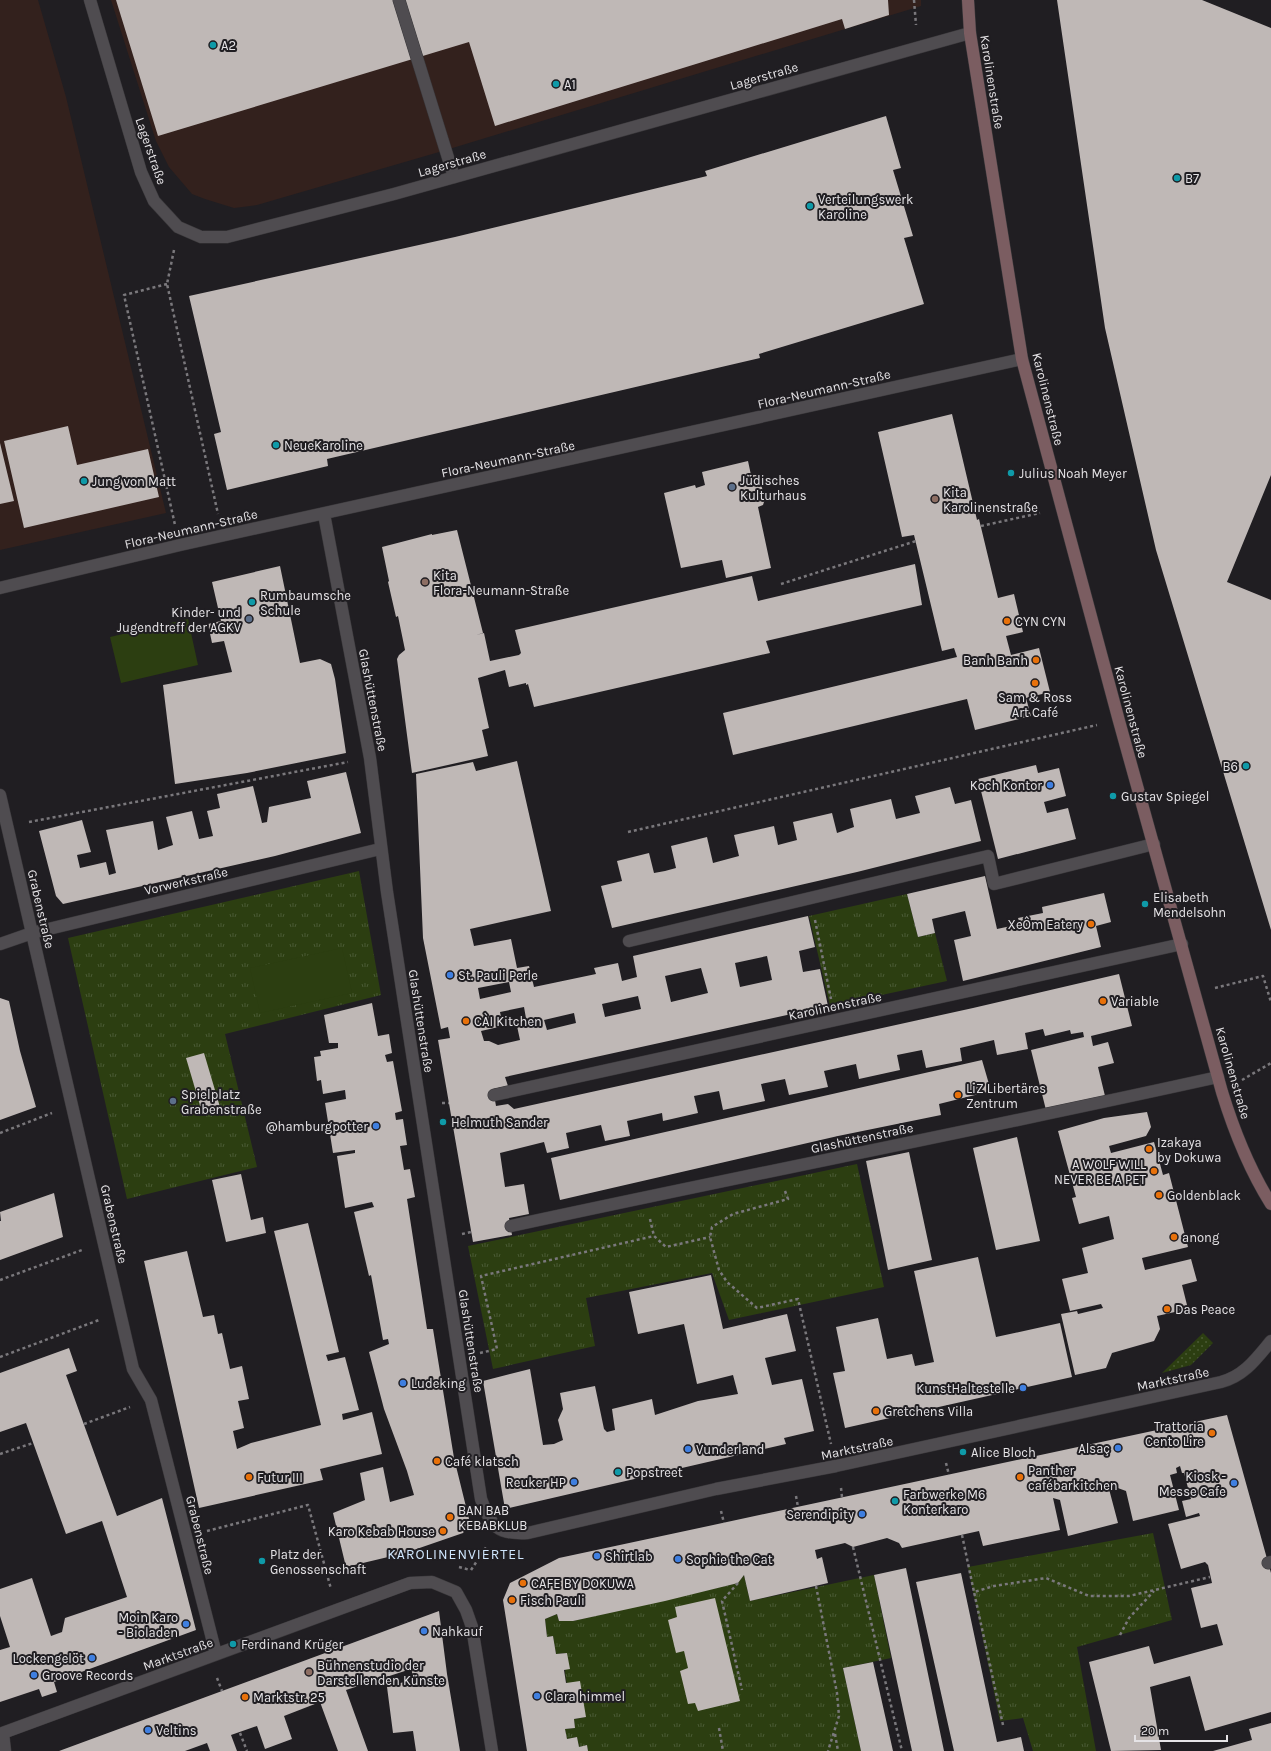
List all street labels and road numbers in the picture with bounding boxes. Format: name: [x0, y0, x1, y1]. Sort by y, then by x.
street label: Karolinenstraße: [977, 34, 1007, 130]
street label: Lagerstraße: [728, 59, 800, 93]
street label: Lagerstraße: [132, 115, 170, 187]
street label: Lagerstraße: [416, 146, 488, 180]
street label: Karolinenstraße: [1029, 351, 1067, 447]
street label: Flora-Neumann-Straße: [756, 366, 892, 412]
street label: Flora-Neumann-Straße: [440, 437, 576, 480]
street label: Flora-Neumann-Straße: [123, 506, 259, 552]
street label: Glashüttenstraße: [356, 647, 390, 753]
street label: Karolinenstraße: [1111, 664, 1151, 760]
street label: Vorwerkstraße: [143, 864, 229, 898]
street label: Grabenstraße: [25, 868, 57, 950]
street label: Glashüttenstraße: [405, 968, 437, 1074]
street label: Karolinenstraße: [787, 989, 883, 1023]
street label: Karolinenstraße: [1213, 1025, 1253, 1121]
street label: Glashüttenstraße: [809, 1120, 915, 1156]
street label: Grabenstraße: [98, 1183, 130, 1265]
street label: Glashüttenstraße: [455, 1288, 487, 1394]
street label: Marktstraße: [1136, 1364, 1211, 1394]
street label: Marktstraße: [820, 1433, 895, 1463]
street label: Grabenstraße: [183, 1494, 217, 1576]
street label: Marktstraße: [141, 1634, 215, 1674]

